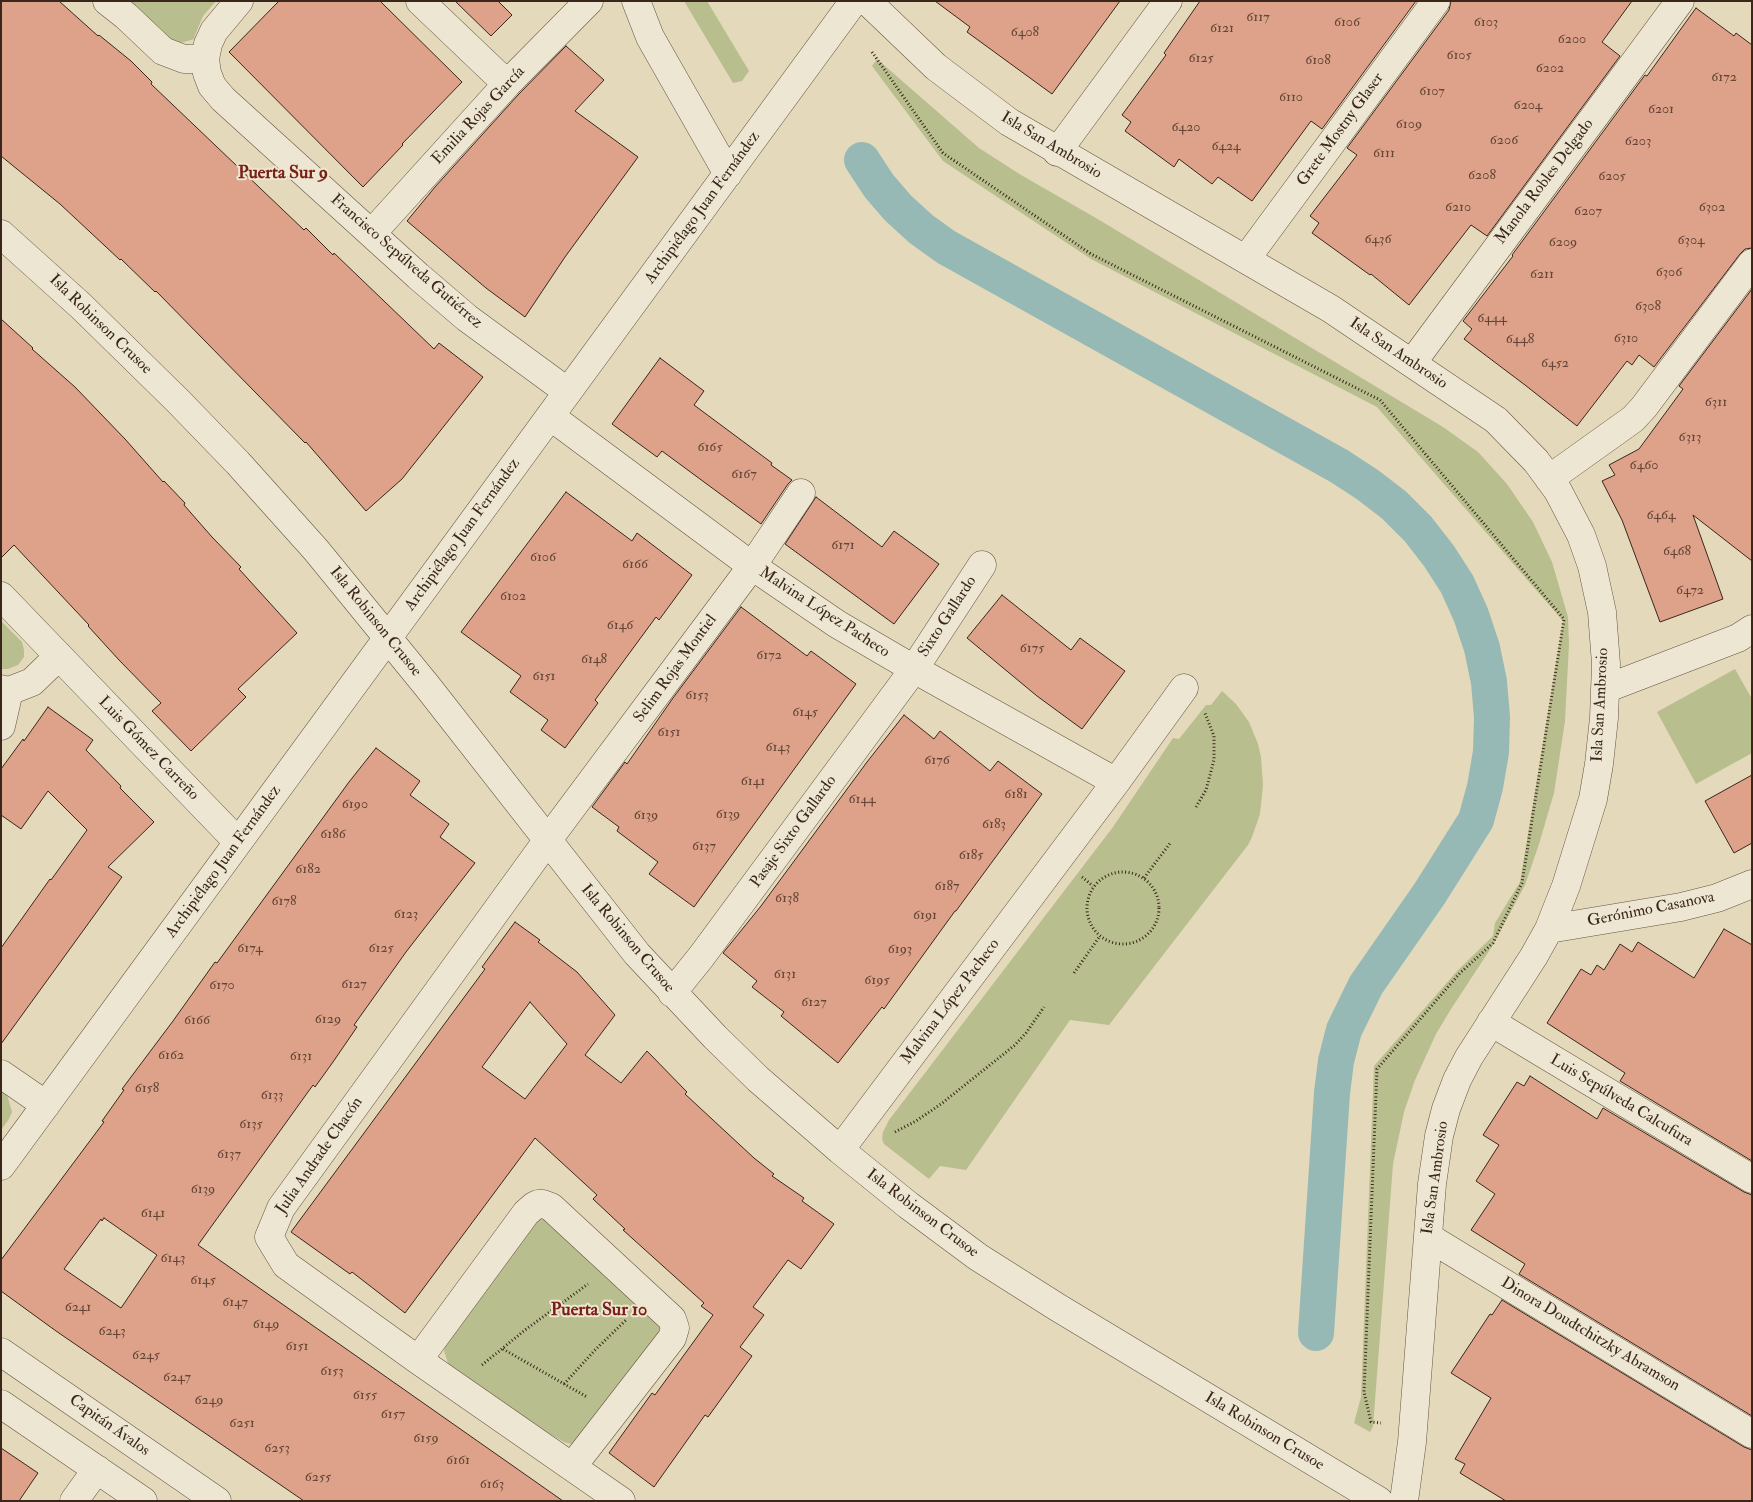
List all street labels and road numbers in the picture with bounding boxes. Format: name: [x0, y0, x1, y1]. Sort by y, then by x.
street label: Emilia Rojas García: [428, 63, 530, 169]
street label: Grete Mostny Glaser: [1293, 70, 1389, 190]
street label: Isla San Ambrosio: [997, 108, 1105, 184]
street label: Manola Robles Delgado: [1492, 116, 1598, 248]
street label: Archipiélago Juan Fernández: [641, 128, 765, 288]
street label: Francisco Sepúlveda Gutiérrez: [326, 191, 486, 333]
street label: Isla Robinson Crusoe: [45, 271, 155, 379]
street label: Isla San Ambrosio: [1345, 314, 1451, 394]
street label: Archipiélago Juan Fernández: [401, 455, 525, 615]
street label: Isla Robinson Crusoe: [325, 563, 425, 681]
street label: Malvina López Pacheco: [755, 564, 893, 662]
street label: Sixto Gallardo: [915, 573, 981, 661]
street label: Selim Rojas Montiel: [630, 611, 722, 727]
street label: Isla San Ambrosio: [1588, 647, 1614, 763]
street label: Luis Gómez Carreño: [94, 693, 202, 805]
street label: Pasaje Sixto Gallardo: [747, 772, 841, 892]
street label: Archipiélago Juan Fernández: [162, 782, 286, 942]
street label: Isla Robinson Crusoe: [576, 881, 678, 997]
street label: Gerónimo Casanova: [1586, 888, 1716, 932]
street label: Malvina López Pacheco: [898, 936, 1004, 1068]
street label: Luis Sepúlveda Calcufura: [1546, 1051, 1696, 1151]
street label: Julia Andrade Chacón: [272, 1094, 368, 1218]
street label: Isla San Ambrosio: [1419, 1120, 1453, 1236]
street label: Isla Robinson Crusoe: [862, 1165, 982, 1263]
street label: Dinora Doudtchitzky Abramson: [1497, 1274, 1683, 1396]
street label: Isla Robinson Crusoe: [1201, 1389, 1327, 1475]
street label: Capitán Ávalos: [65, 1391, 153, 1461]

